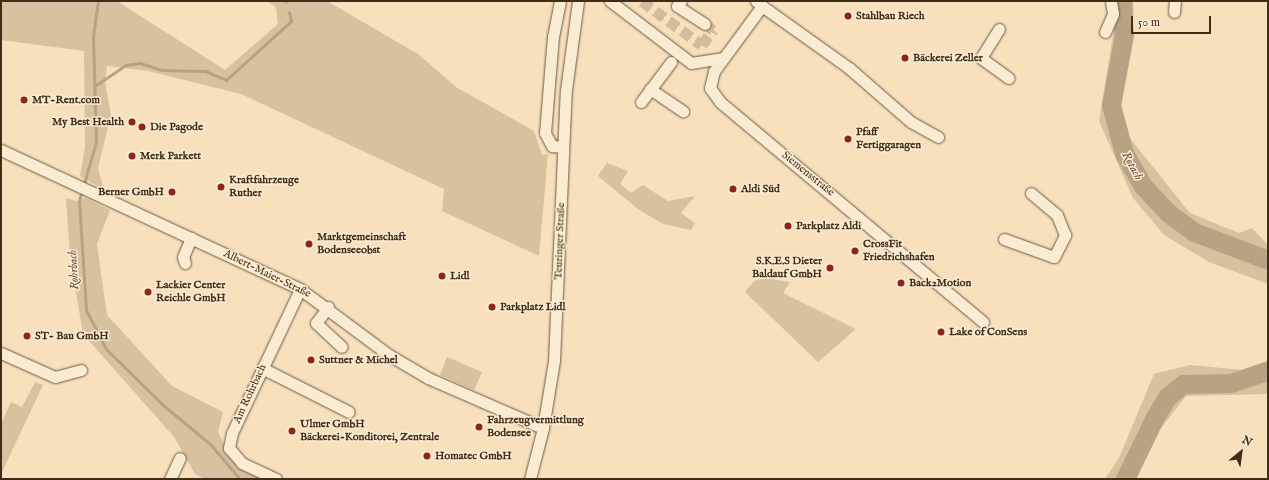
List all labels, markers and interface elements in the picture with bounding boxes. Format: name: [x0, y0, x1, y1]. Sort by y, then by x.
scale bar: [1133, 8, 1213, 34]
place label: Stahlbau Riech: [856, 9, 925, 23]
marker: Stahlbau Riech: [843, 11, 853, 21]
text: 50 m: [1138, 15, 1160, 30]
place label: Bäckerei Zeller: [913, 51, 983, 65]
marker: Bäckerei Zeller: [900, 53, 910, 63]
place label: MT-Rent.com: [32, 93, 100, 107]
marker: MT-Rent.com: [19, 95, 29, 105]
place label: My Best Health: [52, 115, 124, 129]
marker: My Best Health: [127, 117, 137, 127]
place label: Die Pagode: [150, 120, 203, 134]
marker: Die Pagode: [137, 122, 147, 132]
place label: Pfaff Fertiggaragen: [856, 126, 921, 152]
marker: Pfaff Fertiggaragen: [843, 134, 853, 144]
place label: Merk Parkett: [140, 149, 201, 163]
street label: Siemensstraße: [779, 149, 837, 199]
water label: Rotach: [1118, 149, 1146, 183]
marker: Merk Parkett: [127, 151, 137, 161]
place label: Kraftfahrzeuge Ruther: [229, 174, 299, 200]
marker: Kraftfahrzeuge Ruther: [216, 182, 226, 192]
place label: Aldi Süd: [741, 182, 780, 196]
marker: Aldi Süd: [728, 184, 738, 194]
place label: Berner GmbH: [98, 185, 164, 199]
marker: Berner GmbH: [167, 187, 177, 197]
street label: Teuringer Straße: [552, 202, 568, 280]
place label: Parkplatz Aldi: [796, 219, 861, 233]
marker: Parkplatz Aldi: [783, 221, 793, 231]
place label: Marktgemeinschaft Bodenseeobst: [317, 231, 406, 257]
place label: CrossFit Friedrichshafen: [863, 238, 935, 264]
marker: Marktgemeinschaft Bodenseeobst: [304, 239, 314, 249]
marker: CrossFit Friedrichshafen: [850, 246, 860, 256]
street label: Albert-Maier-Straße: [221, 247, 313, 301]
water label: Rohrbach: [66, 250, 82, 290]
place label: S.K.E.S Dieter Baldauf GmbH: [752, 255, 822, 281]
marker: S.K.E.S Dieter Baldauf GmbH: [825, 263, 835, 273]
place label: Lidl: [450, 269, 470, 283]
marker: Lidl: [437, 271, 447, 281]
place label: Back2Motion: [909, 276, 971, 290]
marker: Back2Motion: [896, 278, 906, 288]
place label: Lackier Center Reichle GmbH: [156, 279, 226, 305]
marker: Lackier Center Reichle GmbH: [143, 287, 153, 297]
place label: Parkplatz Lidl: [500, 300, 565, 314]
marker: Parkplatz Lidl: [487, 302, 497, 312]
place label: Lake of ConSens: [949, 325, 1027, 339]
marker: Lake of ConSens: [936, 327, 946, 337]
place label: ST- Bau GmbH: [35, 329, 109, 343]
marker: ST- Bau GmbH: [22, 331, 32, 341]
place label: Suttner & Michel: [319, 353, 398, 367]
marker: Suttner & Michel: [306, 355, 316, 365]
street label: Am Rohrbach: [231, 362, 269, 426]
place label: Fahrzeugvermittlung Bodensee: [487, 414, 584, 440]
place label: Ulmer GmbH Bäckerei-Konditorei, Zentrale: [300, 418, 439, 444]
marker: Fahrzeugvermittlung Bodensee: [474, 422, 484, 432]
marker: Ulmer GmbH Bäckerei-Konditorei, Zentrale: [287, 426, 297, 436]
north arrow: [1221, 432, 1261, 472]
text: N: [1239, 433, 1254, 450]
place label: Homatec GmbH: [435, 449, 512, 463]
marker: Homatec GmbH: [422, 451, 432, 461]

